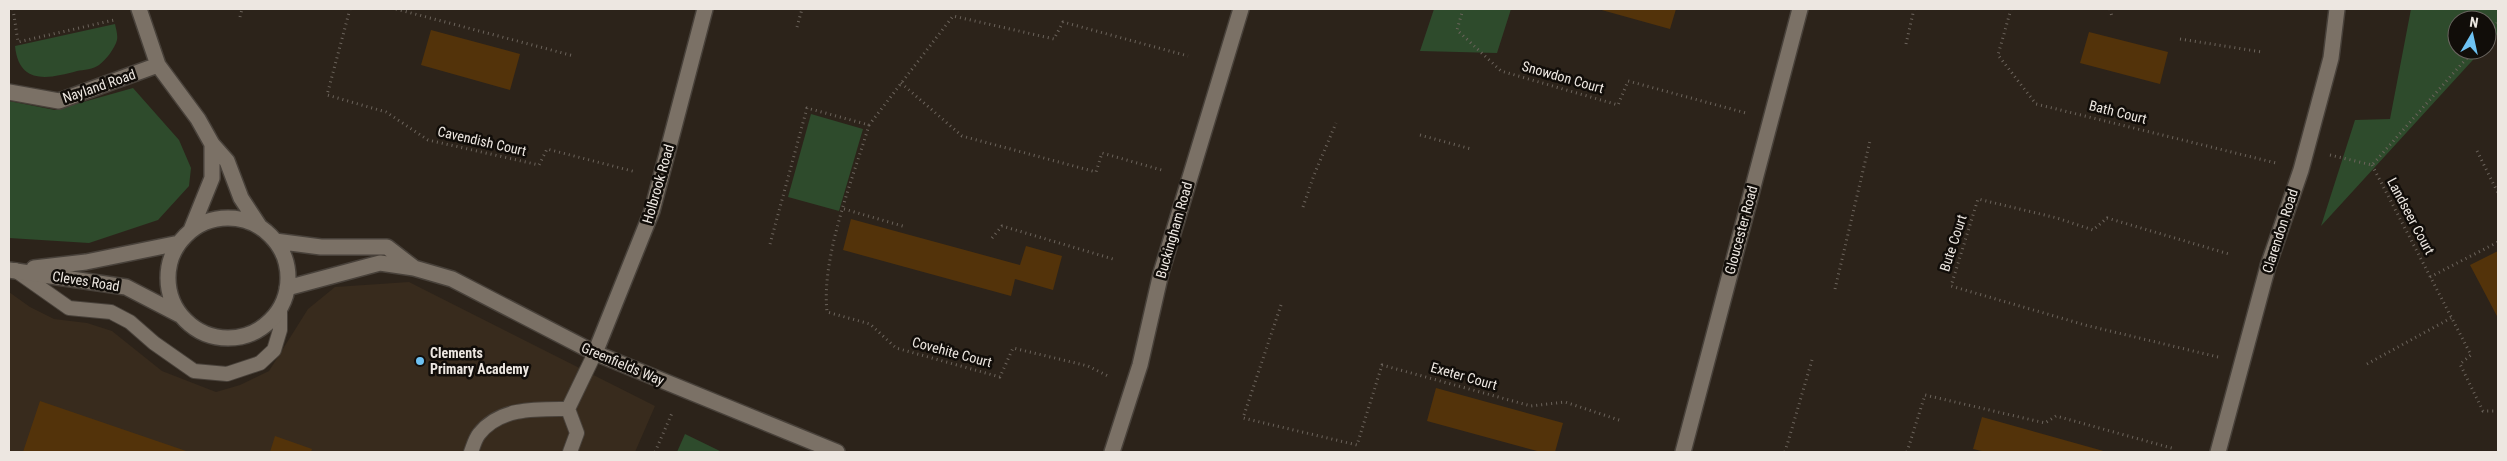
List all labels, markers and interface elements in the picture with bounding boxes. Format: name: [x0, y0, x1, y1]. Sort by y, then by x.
north arrow: [2447, 10, 2497, 60]
text: N: [2469, 14, 2480, 31]
street label: Snowdon Court: [1520, 58, 1606, 96]
street label: Nayland Road: [60, 66, 138, 106]
street label: Bath Court: [2087, 97, 2149, 127]
street label: Cavendish Court: [436, 123, 528, 159]
street label: Holbrook Road: [639, 143, 677, 225]
street label: Landseer Court: [2384, 175, 2438, 257]
street label: Buckingham Road: [1153, 180, 1195, 280]
street label: Gloucester Road: [1721, 184, 1761, 276]
street label: Clarendon Road: [2259, 187, 2301, 275]
street label: Bute Court: [1936, 213, 1970, 273]
street label: Cleves Road: [51, 268, 121, 294]
street label: Covehite Court: [910, 334, 994, 370]
street label: Greenfields Way: [579, 339, 667, 389]
place label: Clements Primary Academy: [430, 345, 530, 377]
marker: Clements Primary Academy: [414, 355, 426, 367]
street label: Exeter Court: [1429, 359, 1499, 393]

